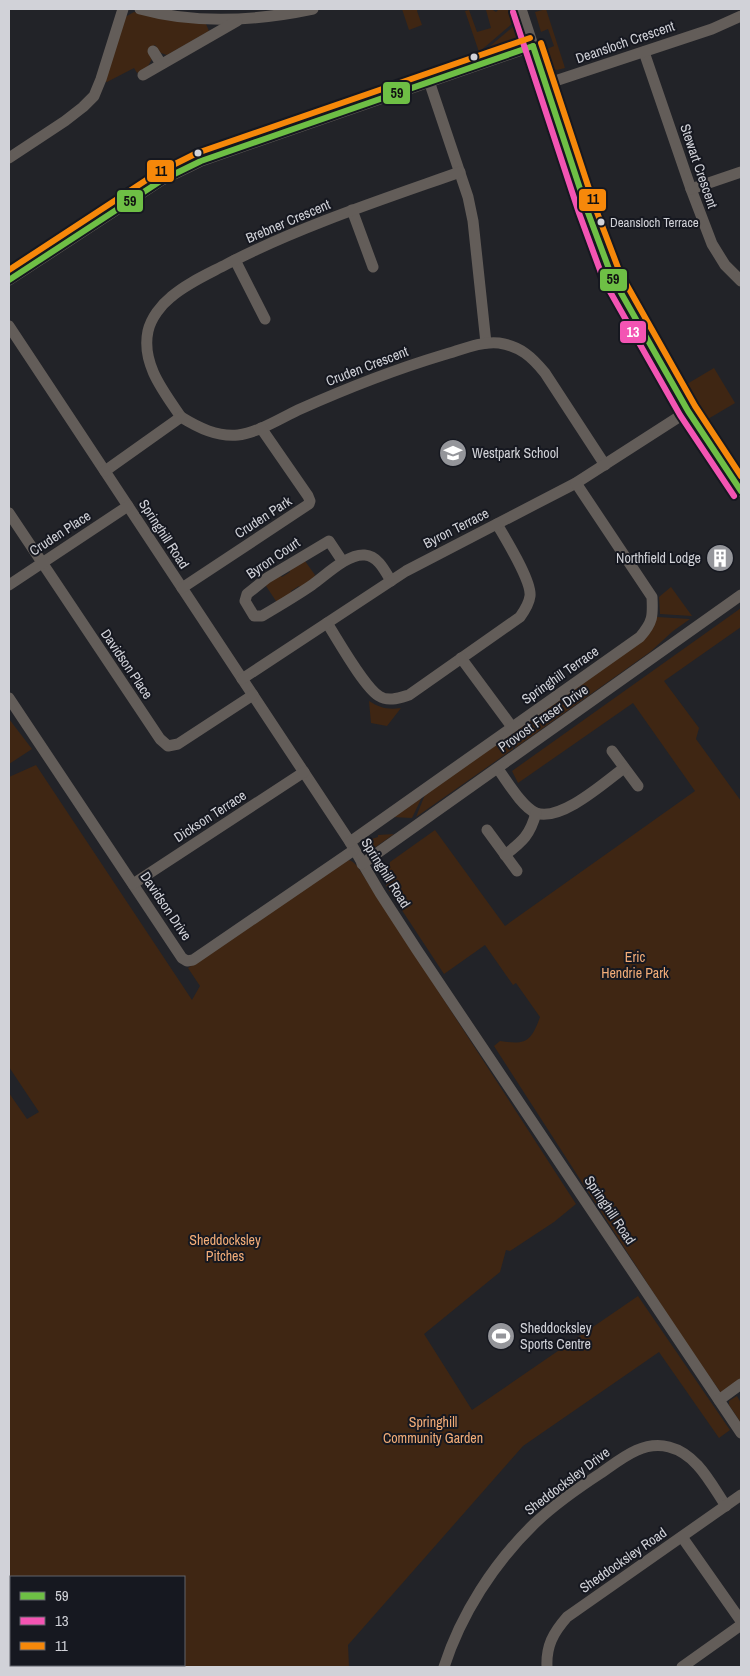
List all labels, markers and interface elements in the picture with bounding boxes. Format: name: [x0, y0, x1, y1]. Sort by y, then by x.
street label: Deansloch Crescent: [573, 17, 677, 67]
unlabelled marker: [469, 52, 479, 62]
line badge: 59: [382, 81, 411, 105]
text: 59: [391, 84, 403, 102]
street label: Stewart Crescent: [676, 121, 722, 211]
unlabelled marker: [193, 148, 203, 158]
line badge: 11: [146, 159, 175, 183]
text: 11: [155, 162, 168, 180]
line badge: 11: [578, 188, 607, 212]
line badge: 59: [116, 189, 144, 213]
text: 11: [587, 190, 600, 208]
text: 59: [124, 192, 136, 210]
street label: Brebner Crescent: [243, 195, 333, 247]
place label: Deansloch Terrace: [610, 214, 699, 231]
marker: Deansloch Terrace: [596, 217, 606, 227]
line badge: 59: [599, 268, 628, 292]
text: 59: [607, 270, 619, 288]
line badge: 13: [619, 320, 647, 344]
text: 13: [627, 323, 639, 341]
street label: Cruden Crescent: [323, 342, 411, 390]
school or university icon: Westpark School: [438, 438, 468, 468]
place label: Westpark School: [472, 444, 559, 462]
street label: Cruden Park: [231, 492, 295, 542]
street label: Springhill Road: [135, 496, 193, 572]
street label: Byron Terrace: [420, 504, 492, 552]
street label: Cruden Place: [26, 507, 94, 559]
street label: Byron Court: [243, 533, 303, 583]
building icon: Northfield Lodge: [705, 543, 735, 573]
place label: Northfield Lodge: [616, 549, 701, 567]
street label: Davidson Place: [97, 626, 157, 702]
street label: Springhill Terrace: [518, 642, 602, 708]
street label: Provost Fraser Drive: [494, 680, 592, 756]
street label: Dickson Terrace: [170, 786, 250, 846]
street label: Springhill Road: [357, 835, 415, 911]
street label: Davidson Drive: [136, 868, 196, 944]
park label: Eric Hendrie Park: [601, 948, 669, 982]
street label: Springhill Road: [580, 1172, 640, 1248]
park label: Sheddocksley Pitches: [189, 1231, 261, 1265]
place label: Sheddocksley Sports Centre: [520, 1319, 592, 1353]
sports icon: Sheddocksley Sports Centre: [486, 1321, 516, 1351]
park label: Springhill Community Garden: [383, 1413, 483, 1447]
street label: Sheddocksley Drive: [521, 1443, 613, 1519]
street label: Sheddocksley Road: [576, 1523, 670, 1597]
legend: [10, 1576, 185, 1666]
text: 59: [55, 1585, 69, 1606]
text: 13: [55, 1610, 69, 1631]
text: 11: [55, 1635, 68, 1656]

